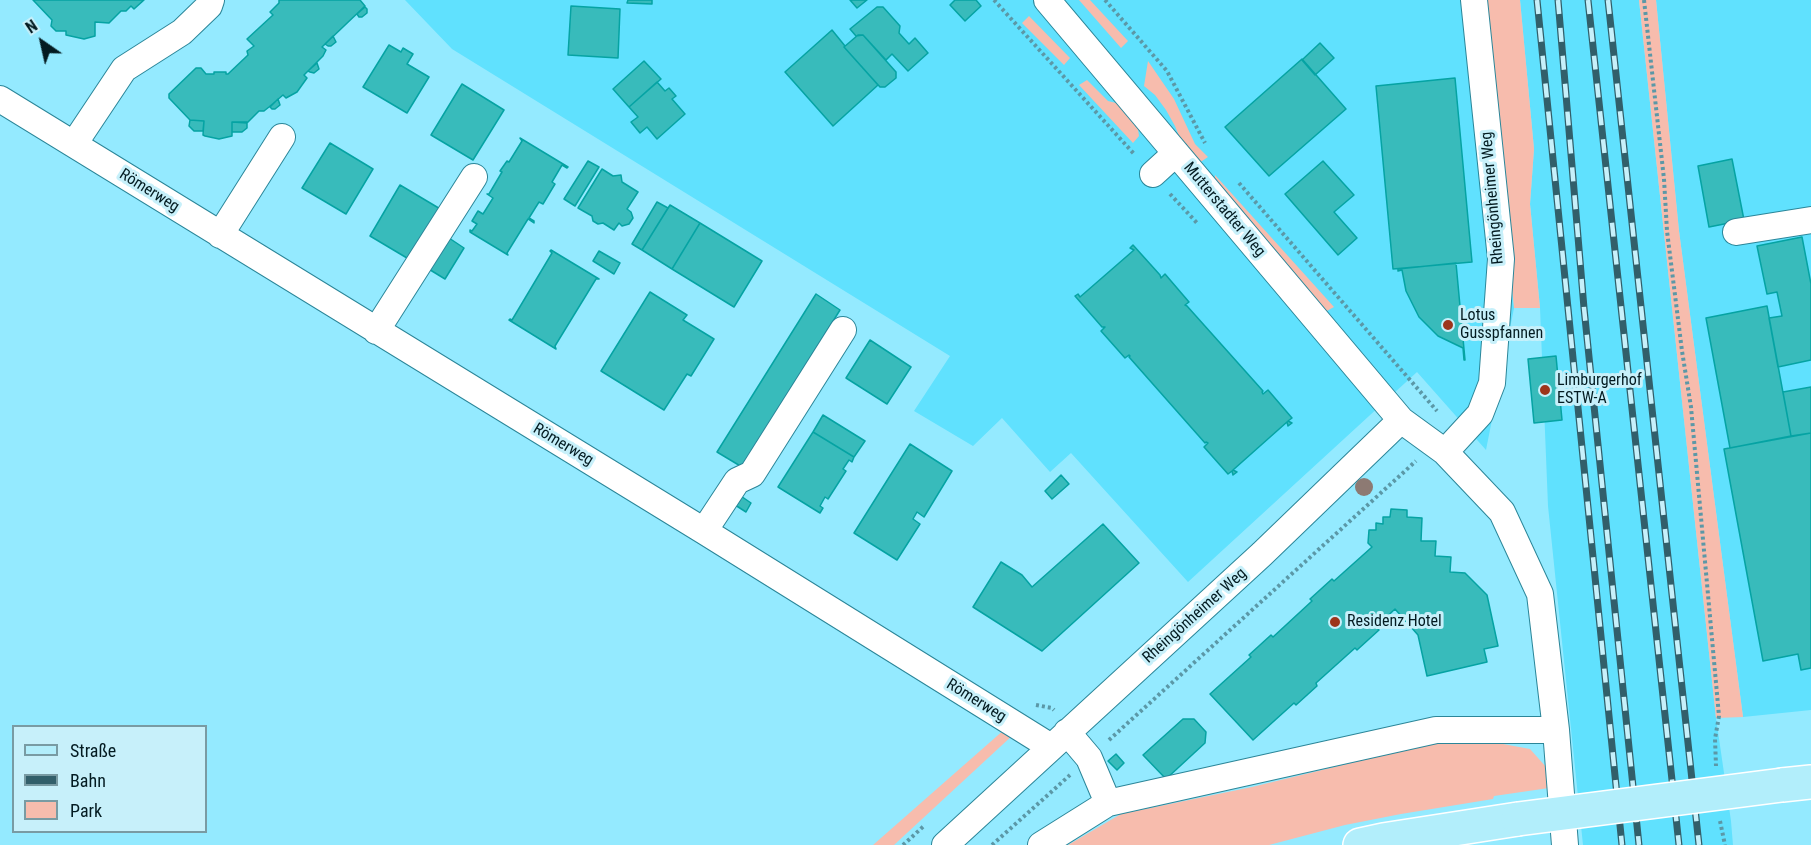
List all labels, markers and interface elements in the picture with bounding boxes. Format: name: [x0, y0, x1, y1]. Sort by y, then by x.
north arrow: [12, 12, 72, 72]
text: N: [22, 16, 41, 37]
street label: Rheingönheimer Weg: [1478, 131, 1508, 265]
street label: Mutterstadter Weg: [1179, 159, 1269, 261]
street label: Römerweg: [116, 165, 182, 217]
place label: Lotus Gusspfannen: [1460, 306, 1543, 344]
marker: Lotus Gusspfannen: [1441, 318, 1455, 332]
place label: Limburgerhof ESTW-A: [1557, 371, 1642, 409]
marker: Limburgerhof ESTW-A: [1538, 383, 1552, 397]
street label: Römerweg: [529, 420, 597, 470]
street label: Rheingönheimer Weg: [1139, 564, 1251, 668]
place label: Residenz Hotel: [1347, 612, 1442, 632]
marker: Residenz Hotel: [1328, 615, 1342, 629]
street label: Römerweg: [943, 675, 1009, 727]
legend: [12, 725, 207, 833]
text: Straße: [70, 740, 116, 761]
text: Bahn: [70, 770, 106, 791]
text: Park: [70, 800, 102, 821]

